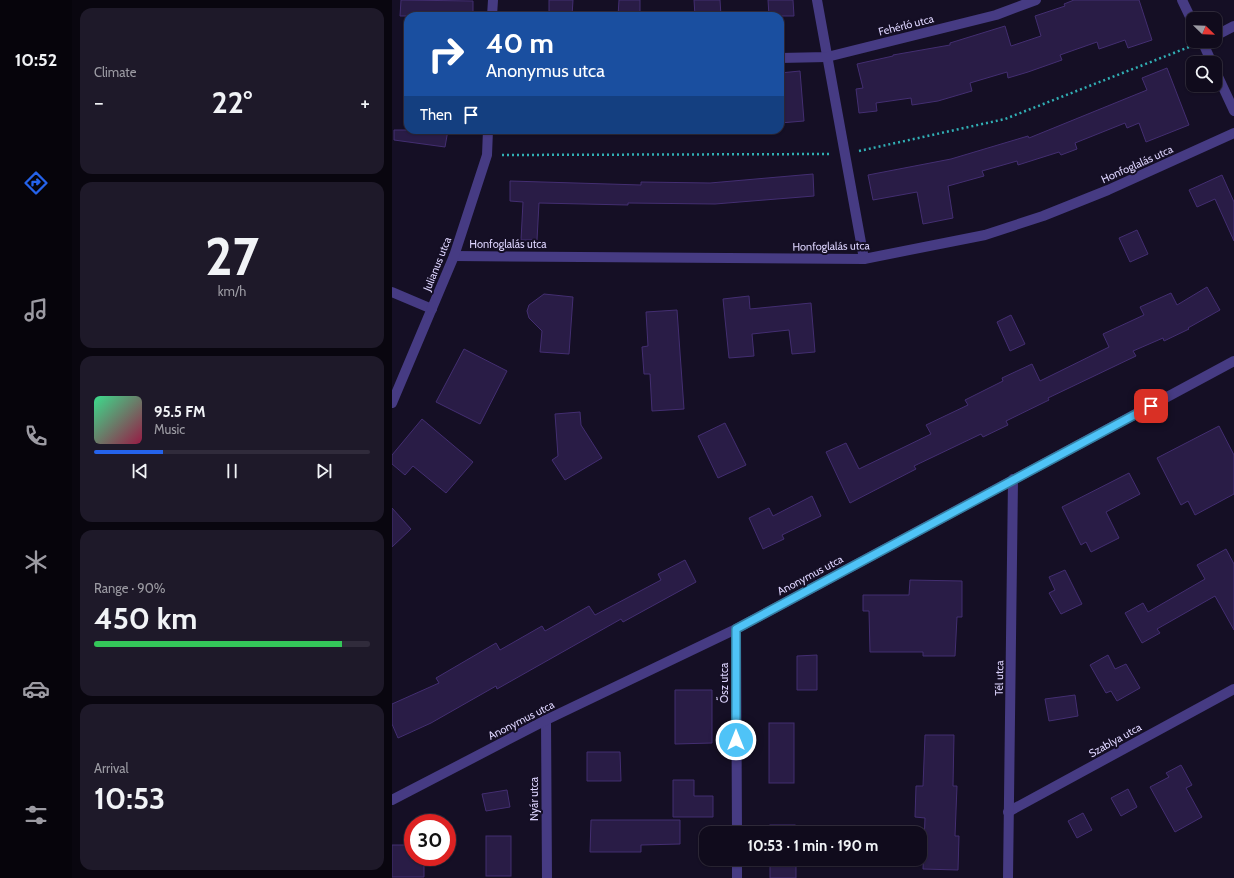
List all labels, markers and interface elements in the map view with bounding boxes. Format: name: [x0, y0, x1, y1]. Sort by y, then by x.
street label: Fehérló utca: [877, 11, 936, 39]
north arrow: [1186, 12, 1222, 48]
map controls: [1186, 12, 1222, 92]
text: 40 m: [486, 26, 554, 60]
icon: right: [420, 28, 472, 80]
text: 10:52: [15, 49, 57, 71]
button: search: [1186, 56, 1222, 92]
text: Anonymus utca: [486, 60, 605, 82]
text: Climate: [94, 64, 136, 80]
text: 22°: [212, 84, 252, 121]
text: −: [94, 89, 104, 116]
text: +: [360, 89, 370, 116]
icon: arrive: [460, 104, 482, 126]
text: Then: [420, 106, 452, 124]
street label: Honfoglalás utca: [1099, 142, 1176, 186]
icon: directions: [22, 169, 50, 197]
text: 27: [205, 225, 259, 288]
street label: Julianus utca: [419, 234, 454, 294]
street label: Honfoglalás utca: [469, 237, 547, 251]
street label: Honfoglalás utca: [792, 238, 870, 254]
text: km/h: [218, 283, 246, 299]
icon: music: [22, 296, 50, 324]
pin: [1134, 389, 1168, 423]
icon: arrive: [1140, 395, 1162, 417]
text: 95.5 FM: [154, 403, 205, 421]
text: Music: [154, 421, 185, 437]
icon: phone: [22, 422, 50, 450]
icon: previous: [129, 460, 151, 482]
icon: pause: [221, 460, 243, 482]
icon: next: [313, 460, 335, 482]
icon: climate: [22, 548, 50, 576]
street label: Anonymus utca: [775, 551, 846, 598]
text: Range · 90%: [94, 580, 166, 596]
text: 450 km: [94, 600, 197, 637]
street label: Tél utca: [992, 659, 1006, 696]
street label: Ősz utca: [716, 662, 731, 703]
icon: car: [22, 675, 50, 703]
street label: Anonymus utca: [485, 697, 557, 743]
position arrow: [715, 719, 757, 761]
street label: Szablya utca: [1086, 719, 1145, 760]
text: Arrival: [94, 760, 129, 776]
street label: Nyár utca: [527, 776, 541, 821]
text: 10:53: [94, 780, 165, 817]
icon: filters: [22, 801, 50, 829]
speed limit sign: 30: [404, 814, 456, 866]
text: 10:53 · 1 min · 190 m: [748, 837, 878, 855]

